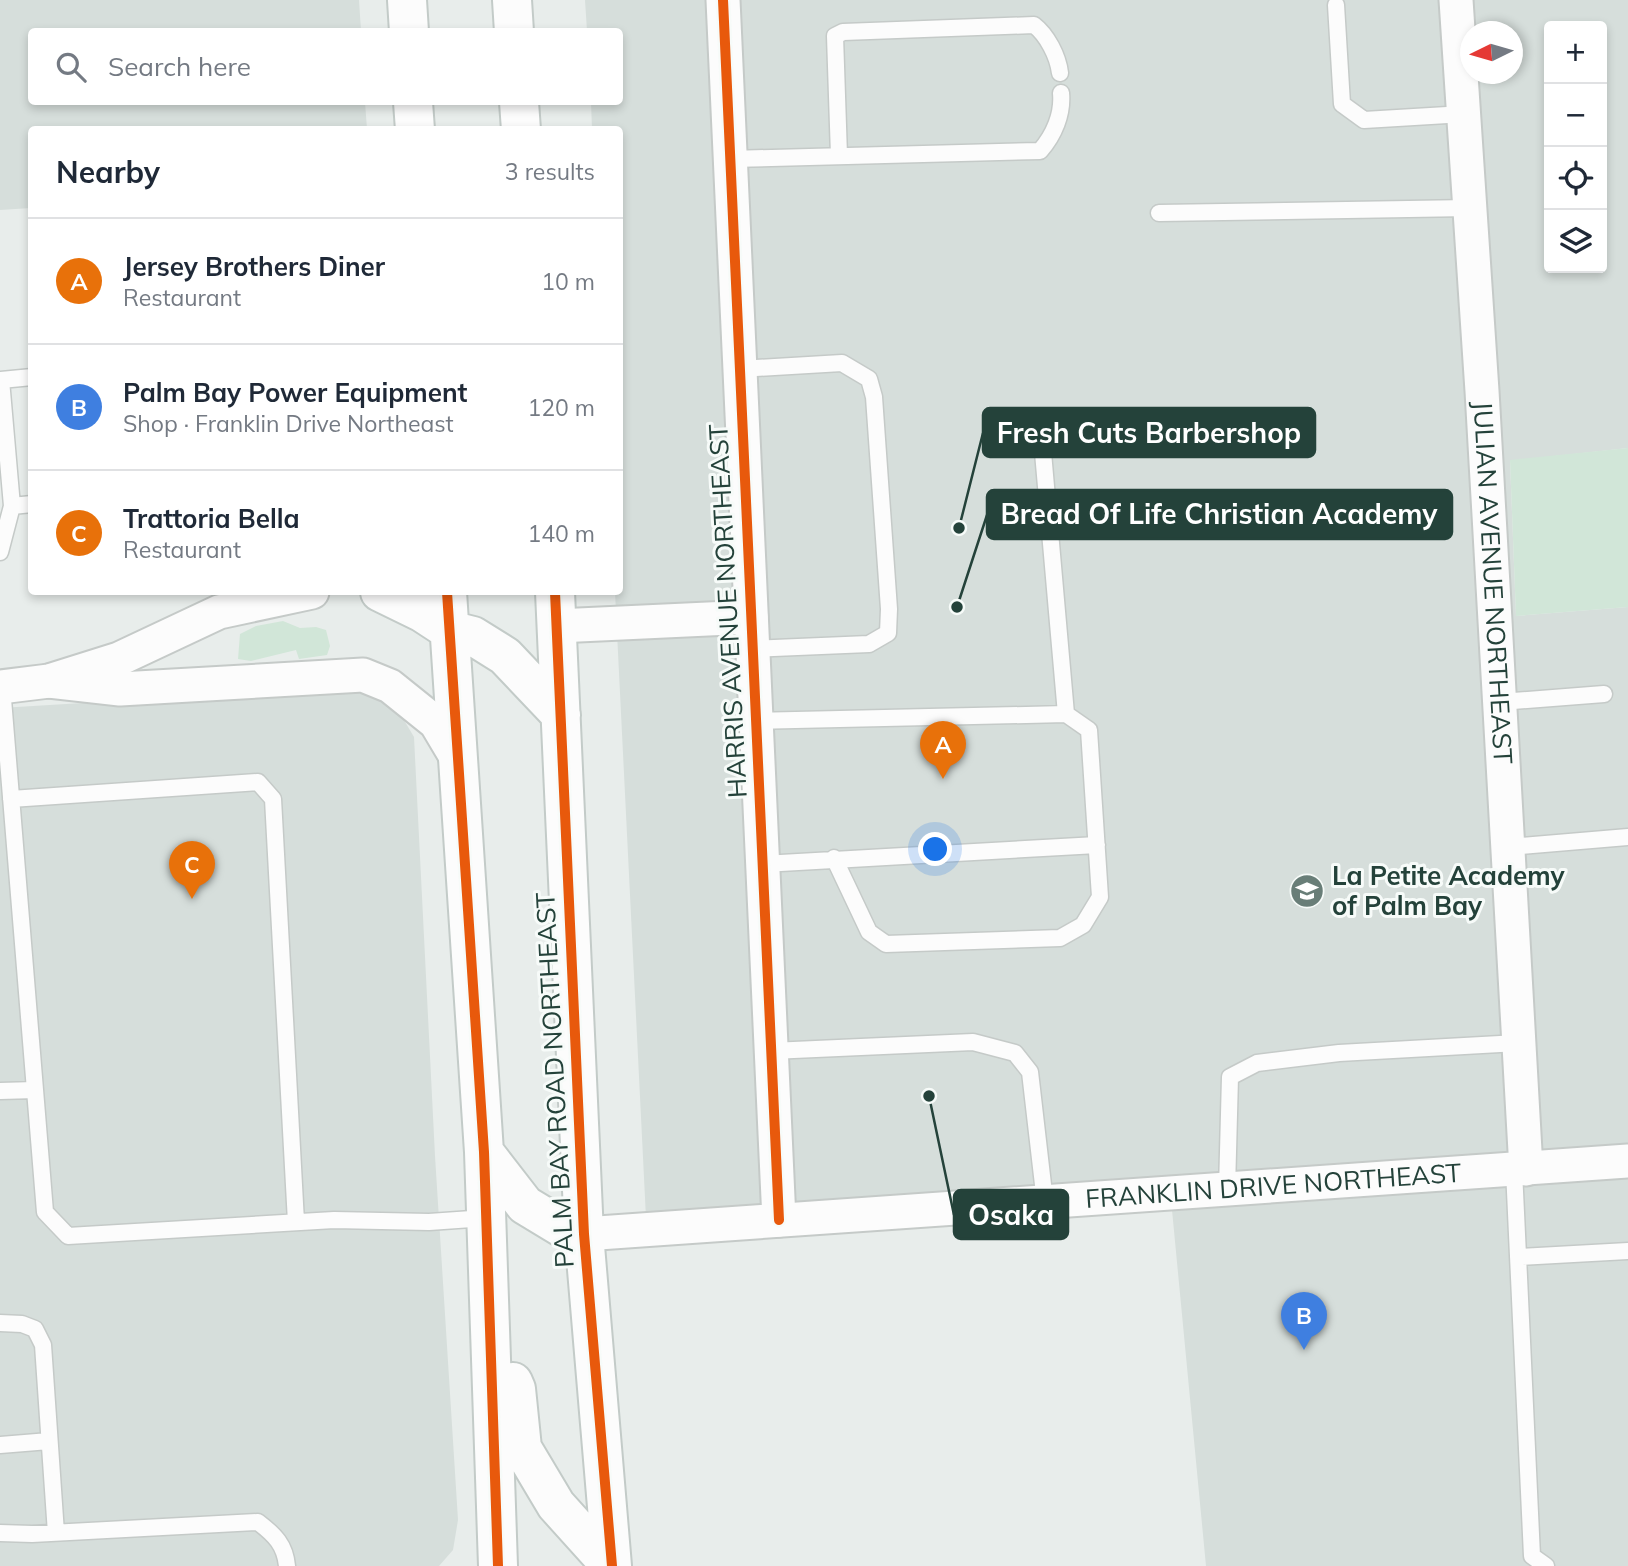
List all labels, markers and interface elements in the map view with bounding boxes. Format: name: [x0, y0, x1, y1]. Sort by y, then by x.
north arrow: [1460, 21, 1523, 84]
map controls: [1544, 21, 1607, 273]
button: +: [1544, 21, 1607, 84]
search box: [28, 28, 623, 105]
icon: search: [52, 48, 90, 86]
text: Search here: [108, 50, 251, 83]
button: −: [1544, 84, 1607, 147]
button: locate: [1544, 147, 1607, 210]
text: Nearby: [56, 153, 160, 191]
text: 3 results: [505, 157, 595, 186]
button: layers: [1544, 210, 1607, 273]
text: Jersey Brothers Diner: [123, 250, 385, 283]
text: A: [70, 267, 88, 296]
text: 10 m: [541, 267, 595, 296]
text: Restaurant: [123, 283, 241, 312]
text: Palm Bay Power Equipment: [123, 376, 467, 409]
text: B: [71, 393, 87, 422]
text: 120 m: [527, 393, 595, 422]
street label: JULIAN AVENUE NORTHEAST: [1467, 400, 1520, 765]
callout: Fresh Cuts Barbershop: [983, 408, 1315, 457]
text: Shop · Franklin Drive Northeast: [123, 409, 454, 438]
text: Fresh Cuts Barbershop: [997, 415, 1301, 450]
street label: HARRIS AVENUE NORTHEAST: [701, 423, 754, 799]
callout: Bread Of Life Christian Academy: [987, 490, 1452, 539]
text: Bread Of Life Christian Academy: [1000, 496, 1438, 531]
text: Trattoria Bella: [123, 502, 300, 535]
text: C: [71, 519, 87, 548]
text: 140 m: [527, 519, 595, 548]
text: Restaurant: [123, 535, 241, 564]
pin: A: [920, 721, 966, 779]
your location: [918, 832, 952, 866]
pin: C: [169, 841, 215, 899]
place label: La Petite Academy of Palm Bay: [1332, 859, 1566, 922]
school or university icon: La Petite Academy of Palm Bay: [1288, 872, 1326, 910]
street label: PALM BAY ROAD NORTHEAST: [528, 891, 581, 1269]
street label: FRANKLIN DRIVE NORTHEAST: [1084, 1156, 1463, 1215]
callout: Osaka: [954, 1190, 1068, 1239]
text: Osaka: [968, 1197, 1054, 1232]
pin: B: [1281, 1292, 1327, 1350]

